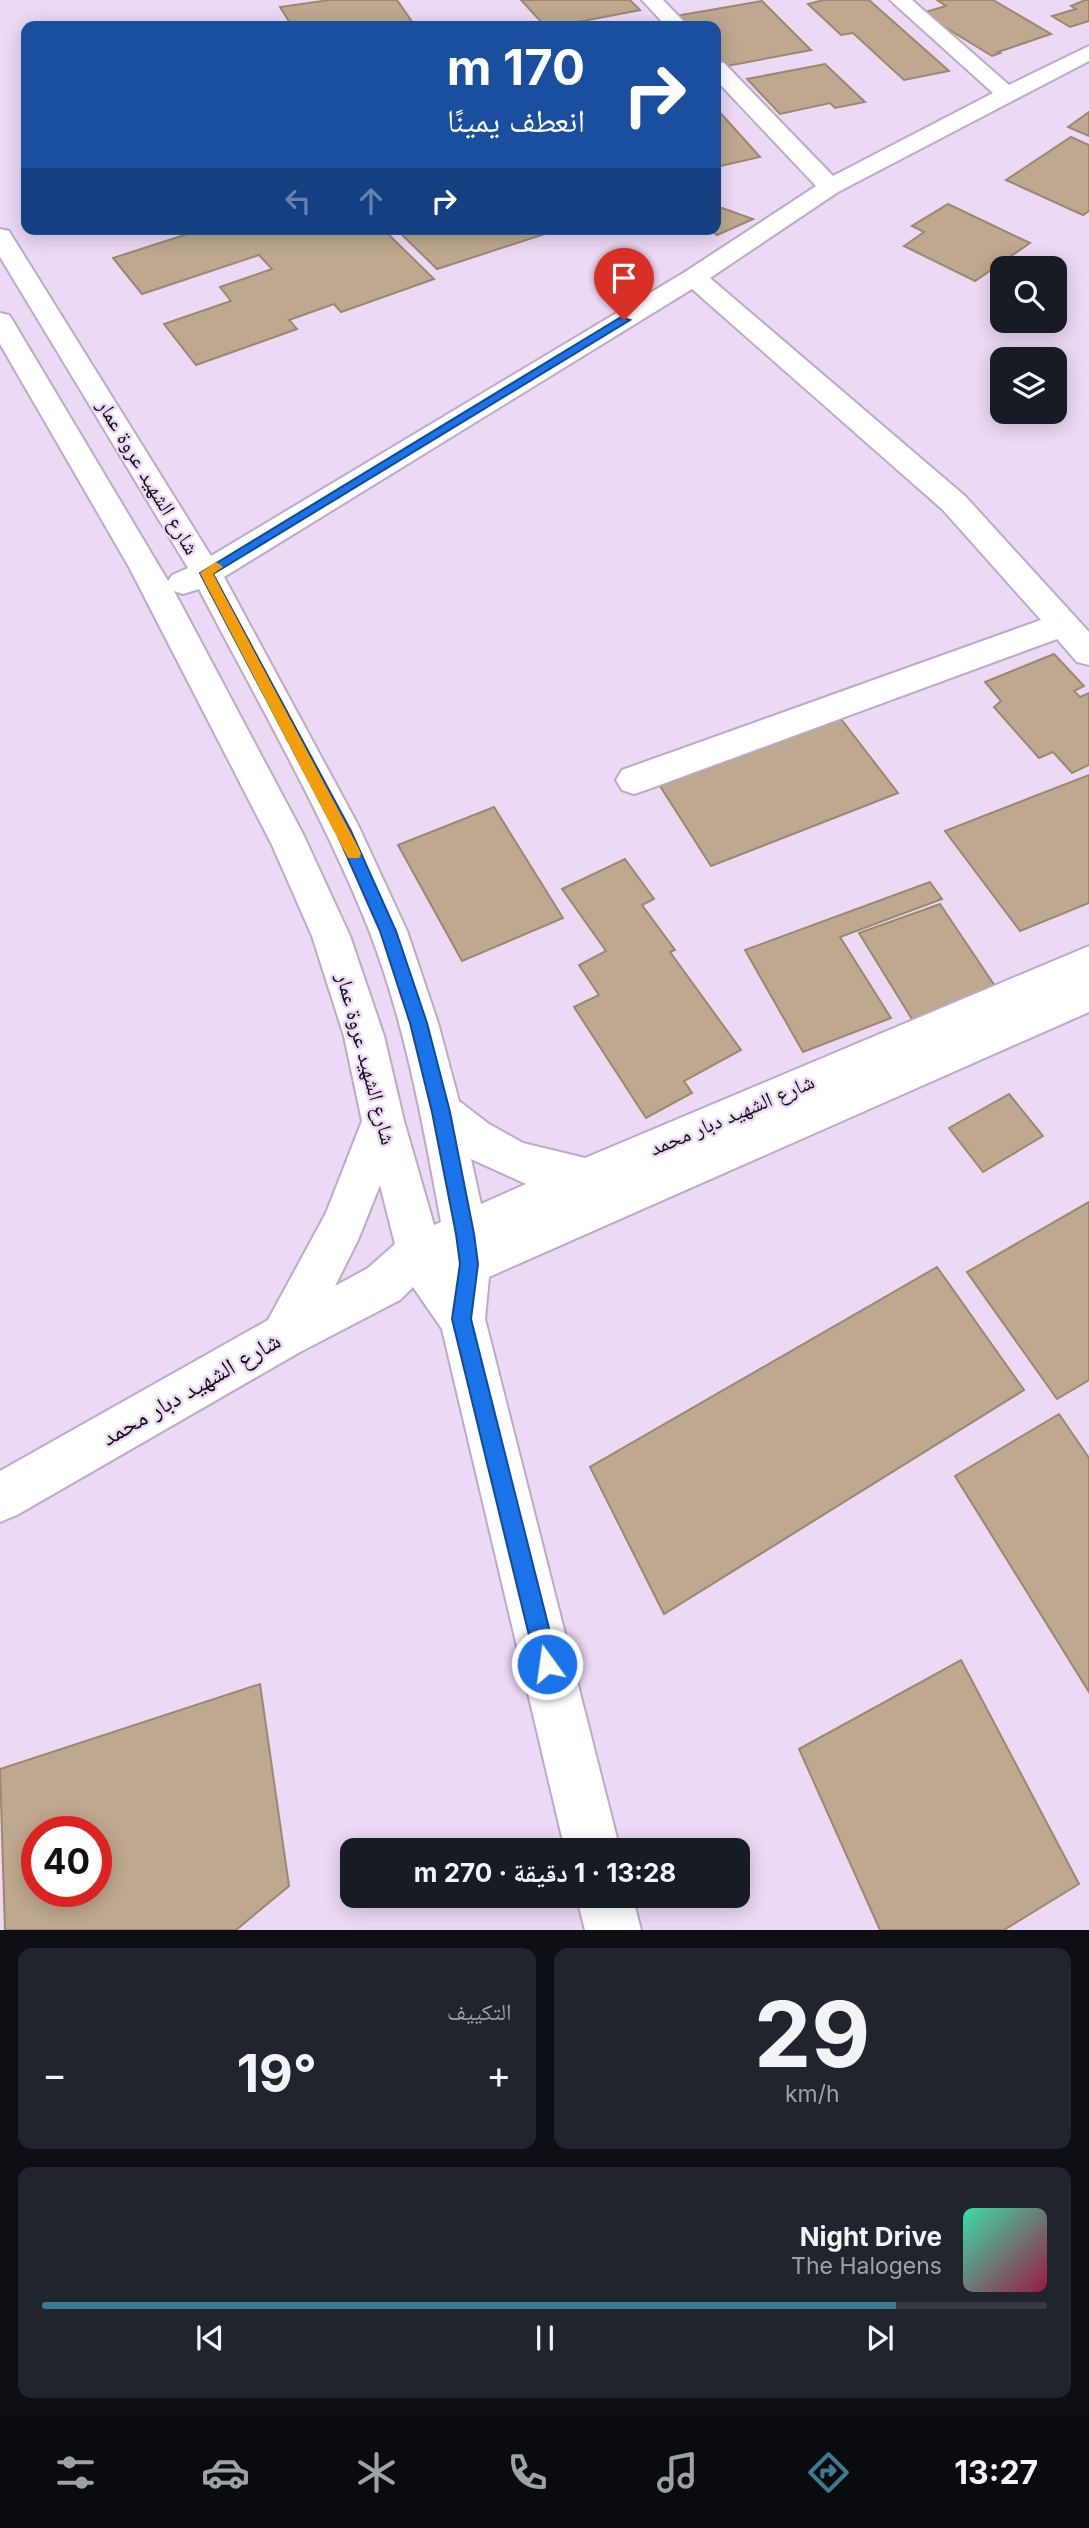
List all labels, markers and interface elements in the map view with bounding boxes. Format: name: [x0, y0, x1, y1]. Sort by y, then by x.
text: 170 m: [447, 38, 585, 97]
icon: right: [609, 49, 700, 140]
text: انعطف يمينًا: [447, 101, 585, 140]
icon: left: [279, 182, 317, 220]
icon: ahead: [352, 182, 390, 220]
icon: right: [425, 182, 463, 220]
pin: [594, 248, 654, 320]
map controls: [990, 256, 1067, 424]
button: search: [990, 256, 1067, 333]
icon: arrive: [605, 259, 643, 297]
button: layers: [990, 347, 1067, 424]
street label: شارع الشهيد عروة عمار: [91, 394, 205, 559]
street label: شارع الشهيد عروة عمار: [330, 969, 401, 1148]
street label: شارع الشهيد دبار محمد: [646, 1069, 818, 1161]
street label: شارع الشهيد دبار محمد: [96, 1326, 286, 1452]
position arrow: [510, 1627, 584, 1701]
speed limit sign: 40: [21, 1816, 112, 1907]
text: 13:28 · 1 دقيقة · 270 m: [414, 1857, 676, 1888]
text: 29: [754, 1979, 870, 2089]
text: التكييف: [447, 1998, 512, 2026]
text: 19°: [237, 2042, 317, 2105]
text: −: [42, 2051, 67, 2097]
text: +: [486, 2051, 512, 2097]
text: km/h: [785, 2080, 840, 2108]
text: Night Drive: [800, 2221, 942, 2252]
text: The Halogens: [791, 2252, 942, 2280]
icon: previous: [191, 2319, 229, 2357]
icon: pause: [526, 2319, 564, 2357]
icon: next: [861, 2319, 899, 2357]
icon: filters: [51, 2448, 100, 2497]
icon: car: [201, 2448, 250, 2497]
icon: climate: [352, 2448, 401, 2497]
icon: phone: [503, 2448, 552, 2497]
icon: music: [653, 2448, 702, 2497]
icon: directions: [804, 2448, 853, 2497]
text: 13:27: [954, 2453, 1038, 2492]

